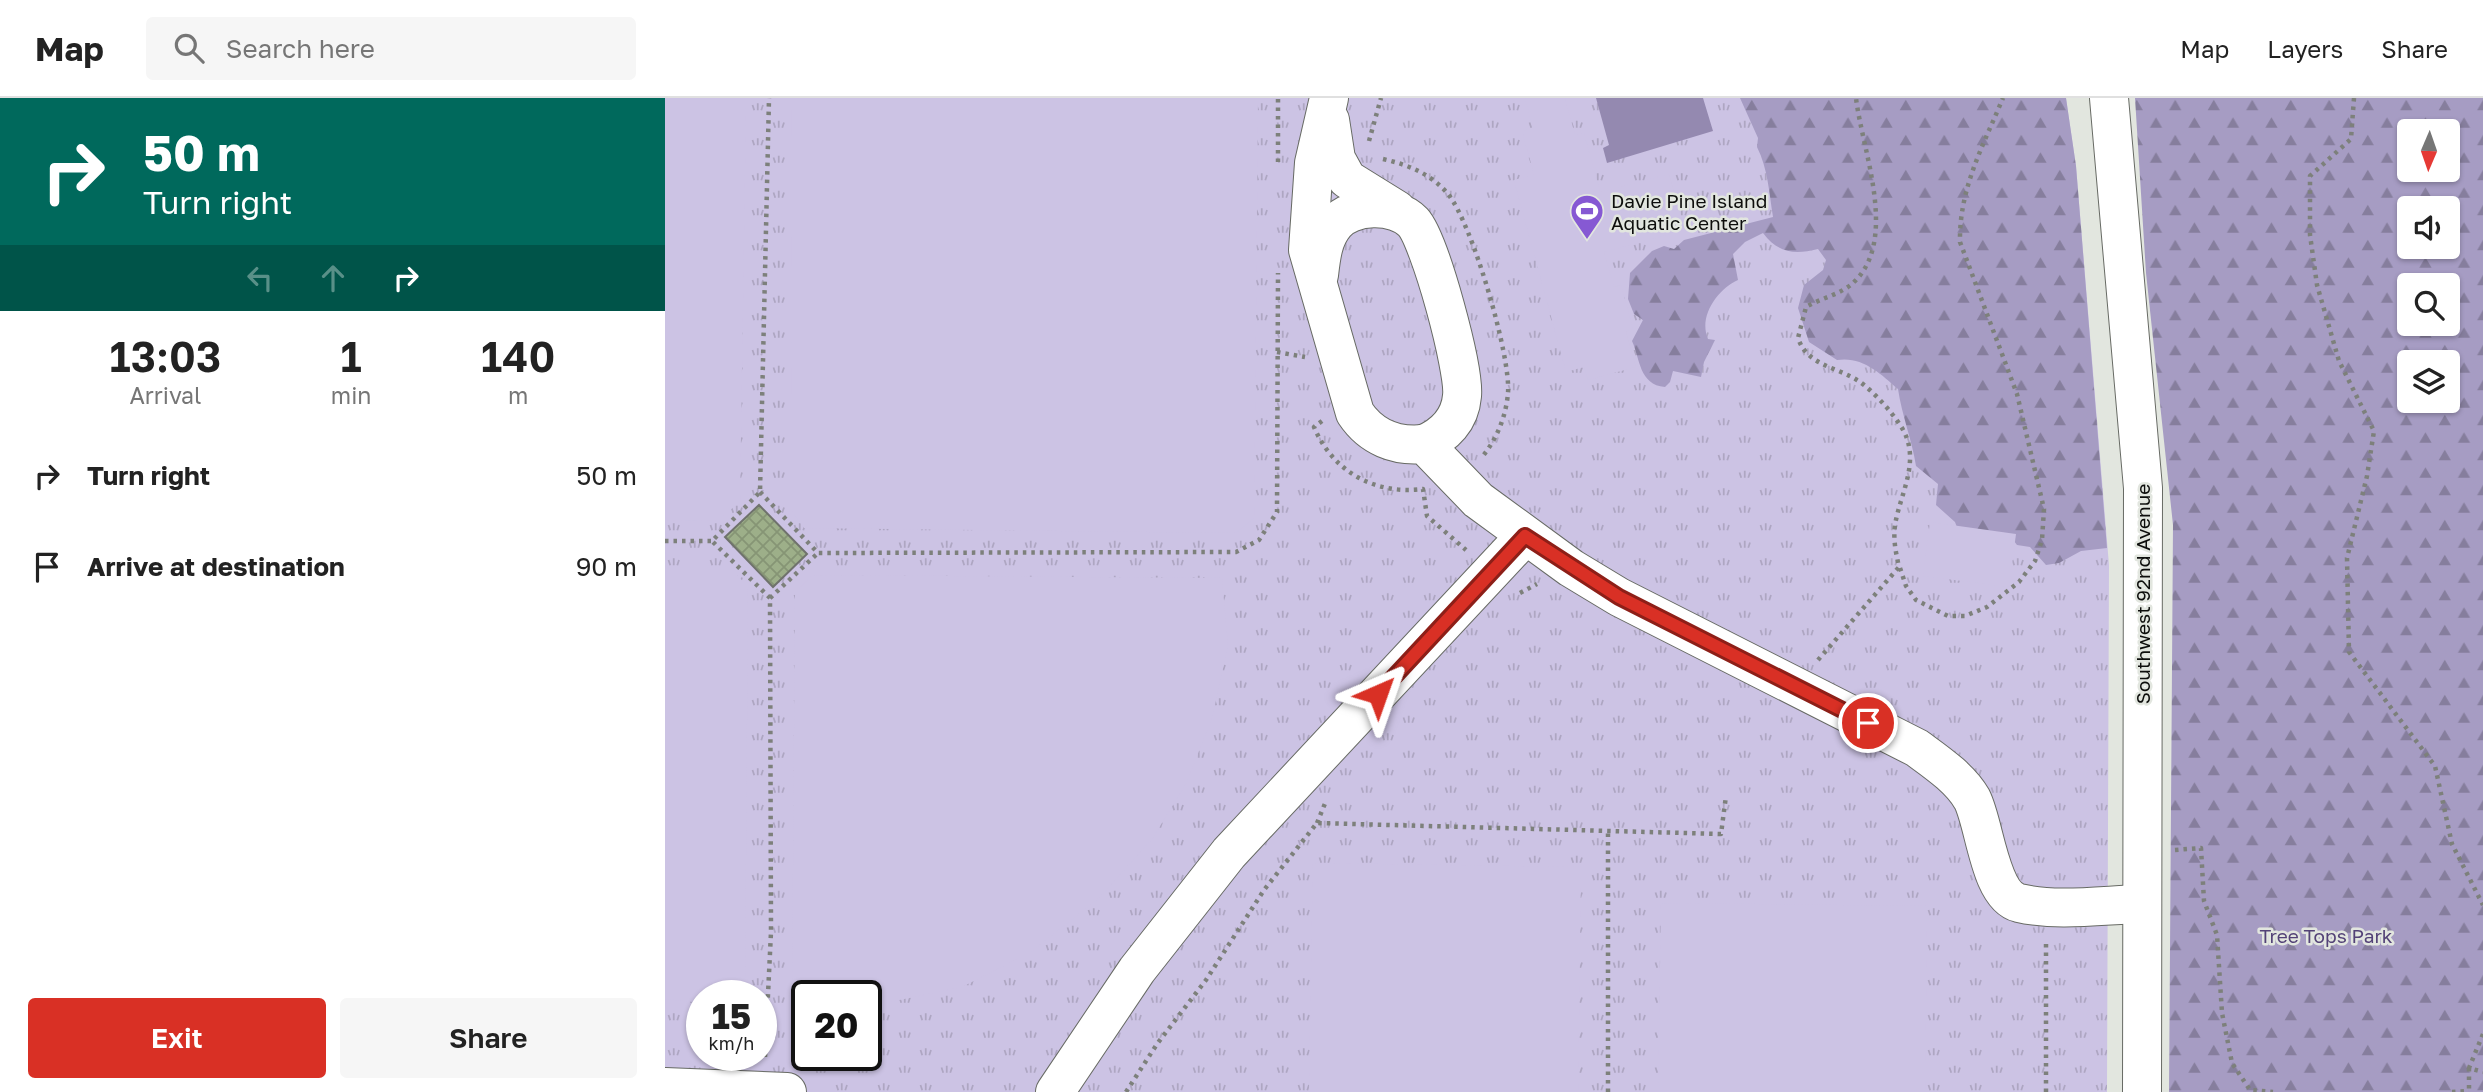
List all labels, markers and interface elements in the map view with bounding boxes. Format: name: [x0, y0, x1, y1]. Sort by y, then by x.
search box: [146, 17, 636, 80]
text: Map: [35, 29, 104, 68]
icon: search: [170, 29, 208, 67]
text: Search here: [226, 33, 375, 64]
text: Map: [2180, 34, 2229, 63]
text: Layers: [2267, 34, 2343, 63]
text: Share: [2381, 34, 2448, 63]
north arrow: [2397, 119, 2461, 182]
map controls: [2397, 119, 2460, 413]
text: 50 m: [143, 123, 260, 182]
icon: right: [28, 126, 119, 217]
text: Turn right: [143, 183, 292, 221]
place label: Davie Pine Island Aquatic Center: [1611, 189, 1767, 234]
sports icon: Davie Pine Island Aquatic Center: [1568, 192, 1606, 241]
button: sound: [2397, 196, 2460, 259]
icon: left: [241, 259, 279, 297]
icon: ahead: [314, 259, 352, 297]
icon: right: [387, 259, 425, 297]
button: search: [2397, 273, 2460, 336]
text: 13:03: [110, 331, 221, 381]
text: 1: [341, 331, 362, 381]
text: 140: [481, 331, 555, 381]
button: layers: [2397, 350, 2460, 413]
text: Arrival: [129, 381, 201, 409]
text: min: [331, 381, 372, 409]
text: m: [508, 381, 528, 409]
icon: right: [28, 457, 66, 495]
text: Turn right: [87, 460, 210, 491]
text: 50 m: [576, 460, 637, 491]
street label: Southwest 92nd Avenue: [2131, 484, 2154, 704]
icon: arrive: [28, 548, 66, 586]
text: Arrive at destination: [87, 551, 345, 582]
text: 90 m: [576, 551, 637, 582]
position arrow: [1341, 657, 1415, 731]
pin: [1838, 693, 1898, 753]
icon: arrive: [1849, 704, 1887, 742]
park label: Tree Tops Park: [2259, 924, 2393, 947]
speed limit sign: 20: [791, 980, 882, 1071]
text: 15: [712, 995, 751, 1037]
button: Exit: [28, 998, 326, 1078]
button: Share: [340, 998, 637, 1078]
text: km/h: [709, 1032, 754, 1054]

